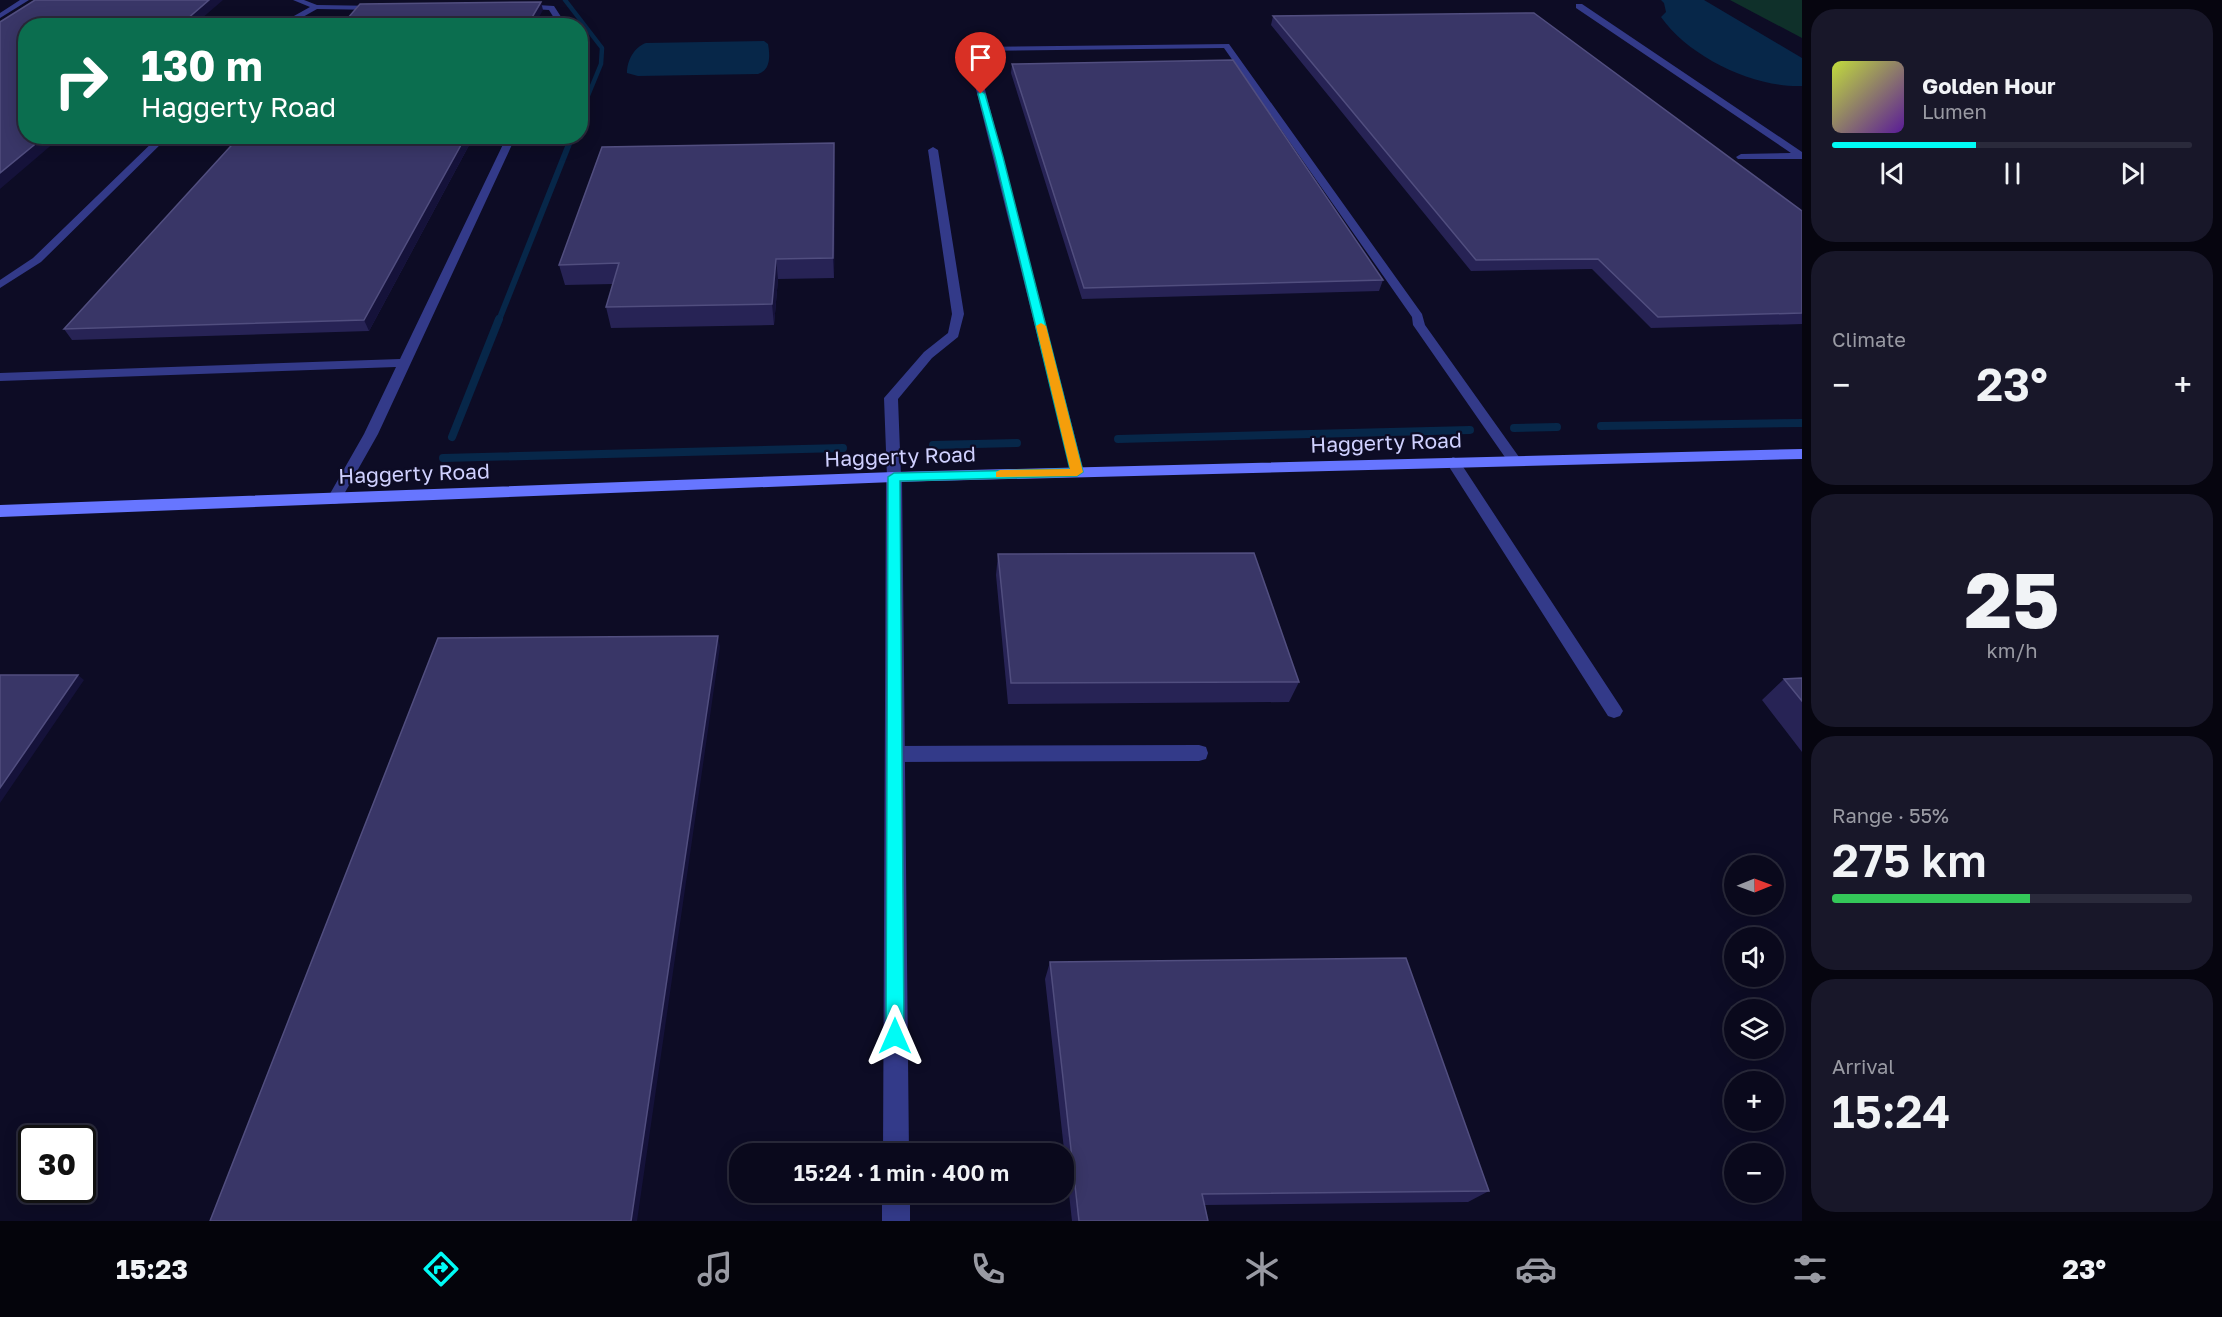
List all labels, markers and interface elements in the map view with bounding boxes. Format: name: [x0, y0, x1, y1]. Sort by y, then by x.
pin: [955, 32, 1006, 94]
text: 130 m: [141, 40, 263, 90]
icon: arrive: [964, 41, 997, 74]
icon: right: [42, 42, 120, 120]
text: Golden Hour: [1922, 72, 2056, 99]
text: Haggerty Road: [141, 91, 336, 123]
text: Lumen: [1922, 99, 1987, 123]
icon: previous: [1876, 157, 1909, 190]
icon: pause: [1996, 157, 2029, 190]
icon: next: [2116, 157, 2149, 190]
text: Climate: [1832, 327, 1906, 351]
text: 23°: [1976, 357, 2048, 411]
text: −: [1832, 365, 1850, 404]
text: +: [2174, 365, 2192, 404]
street label: Haggerty Road: [1310, 426, 1462, 458]
street label: Haggerty Road: [824, 440, 976, 472]
street label: Haggerty Road: [338, 457, 490, 489]
text: 25: [1964, 552, 2060, 645]
text: km/h: [1987, 638, 2037, 662]
text: Range · 55%: [1832, 803, 1949, 827]
text: 275 km: [1832, 833, 1987, 887]
north arrow: [1724, 855, 1784, 915]
map controls: [1724, 855, 1784, 1203]
button: sound: [1724, 927, 1784, 987]
button: layers: [1724, 999, 1784, 1059]
position arrow: [863, 1004, 927, 1068]
text: Arrival: [1832, 1054, 1895, 1078]
button: +: [1724, 1071, 1784, 1131]
text: 15:24: [1832, 1084, 1951, 1138]
speed limit sign: 30: [18, 1125, 96, 1203]
button: −: [1724, 1143, 1784, 1203]
text: 15:24 · 1 min · 400 m: [794, 1159, 1009, 1186]
icon: directions: [420, 1248, 462, 1290]
icon: music: [694, 1248, 736, 1290]
icon: phone: [967, 1248, 1009, 1290]
icon: climate: [1241, 1248, 1283, 1290]
icon: car: [1515, 1248, 1557, 1290]
icon: filters: [1789, 1248, 1831, 1290]
text: 15:23: [116, 1253, 188, 1285]
text: 23°: [2063, 1253, 2106, 1285]

